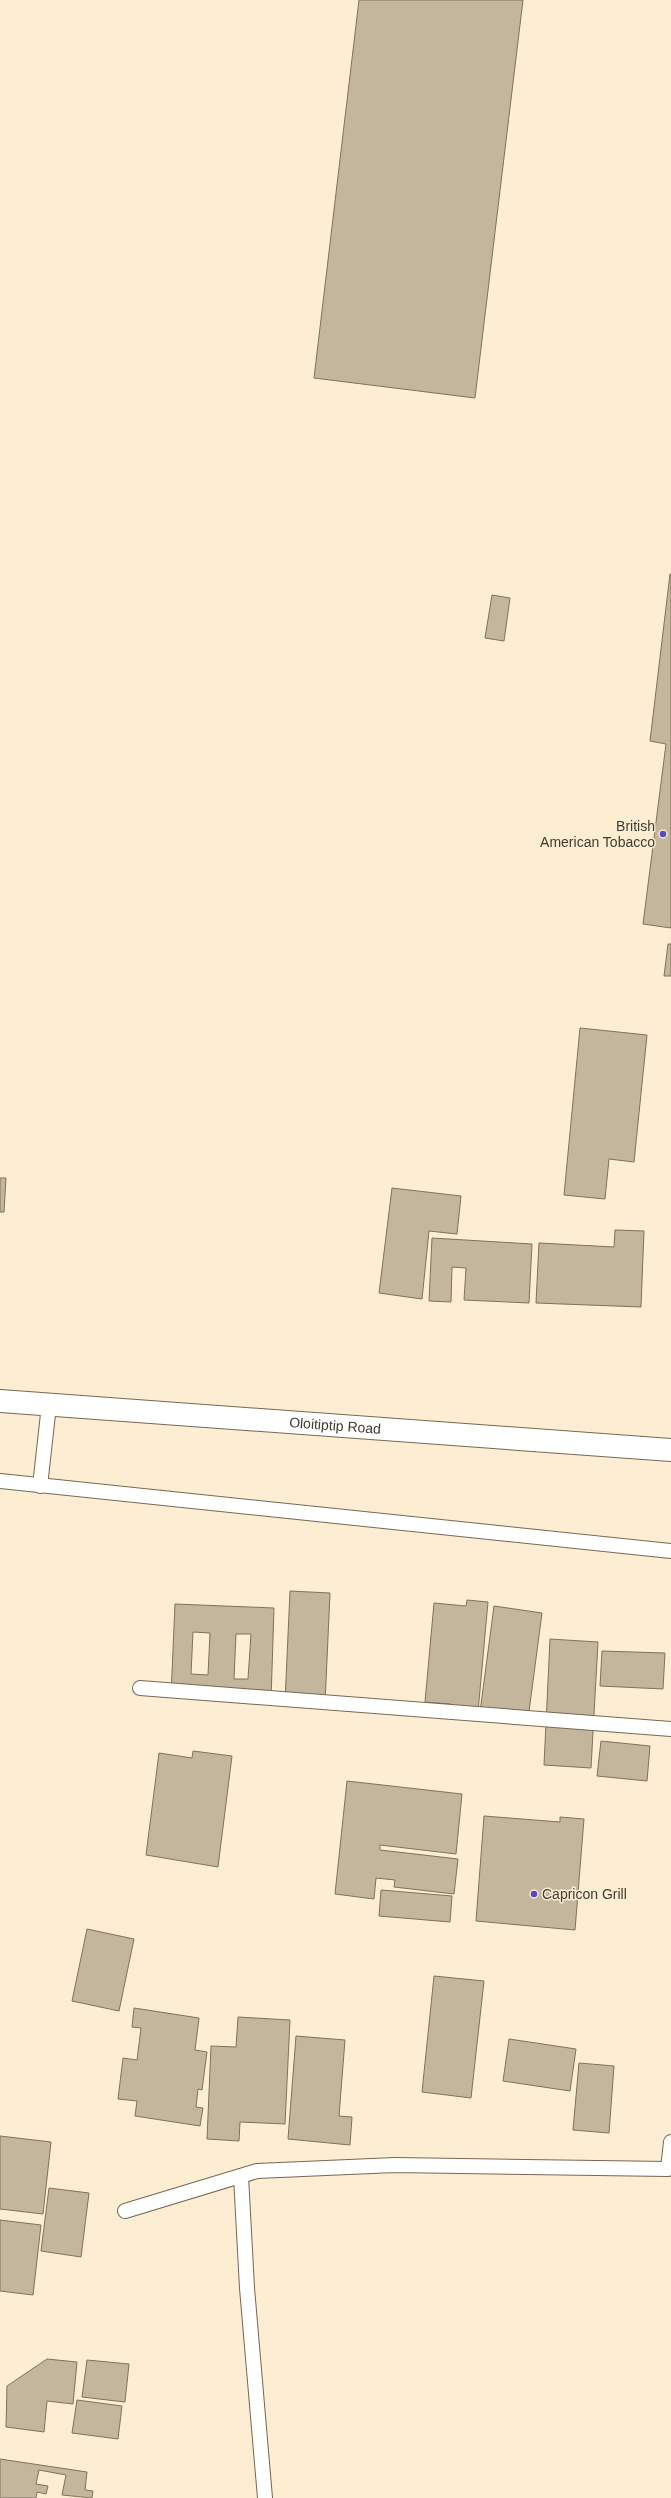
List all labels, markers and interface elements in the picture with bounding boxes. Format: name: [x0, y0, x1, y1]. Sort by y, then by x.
place label: British American Tobacco: [540, 818, 655, 850]
marker: British American Tobacco: [658, 829, 668, 839]
street label: Oloitiptip Road: [289, 1414, 382, 1437]
place label: Capricon Grill: [542, 1886, 627, 1902]
marker: Capricon Grill: [529, 1889, 539, 1899]

